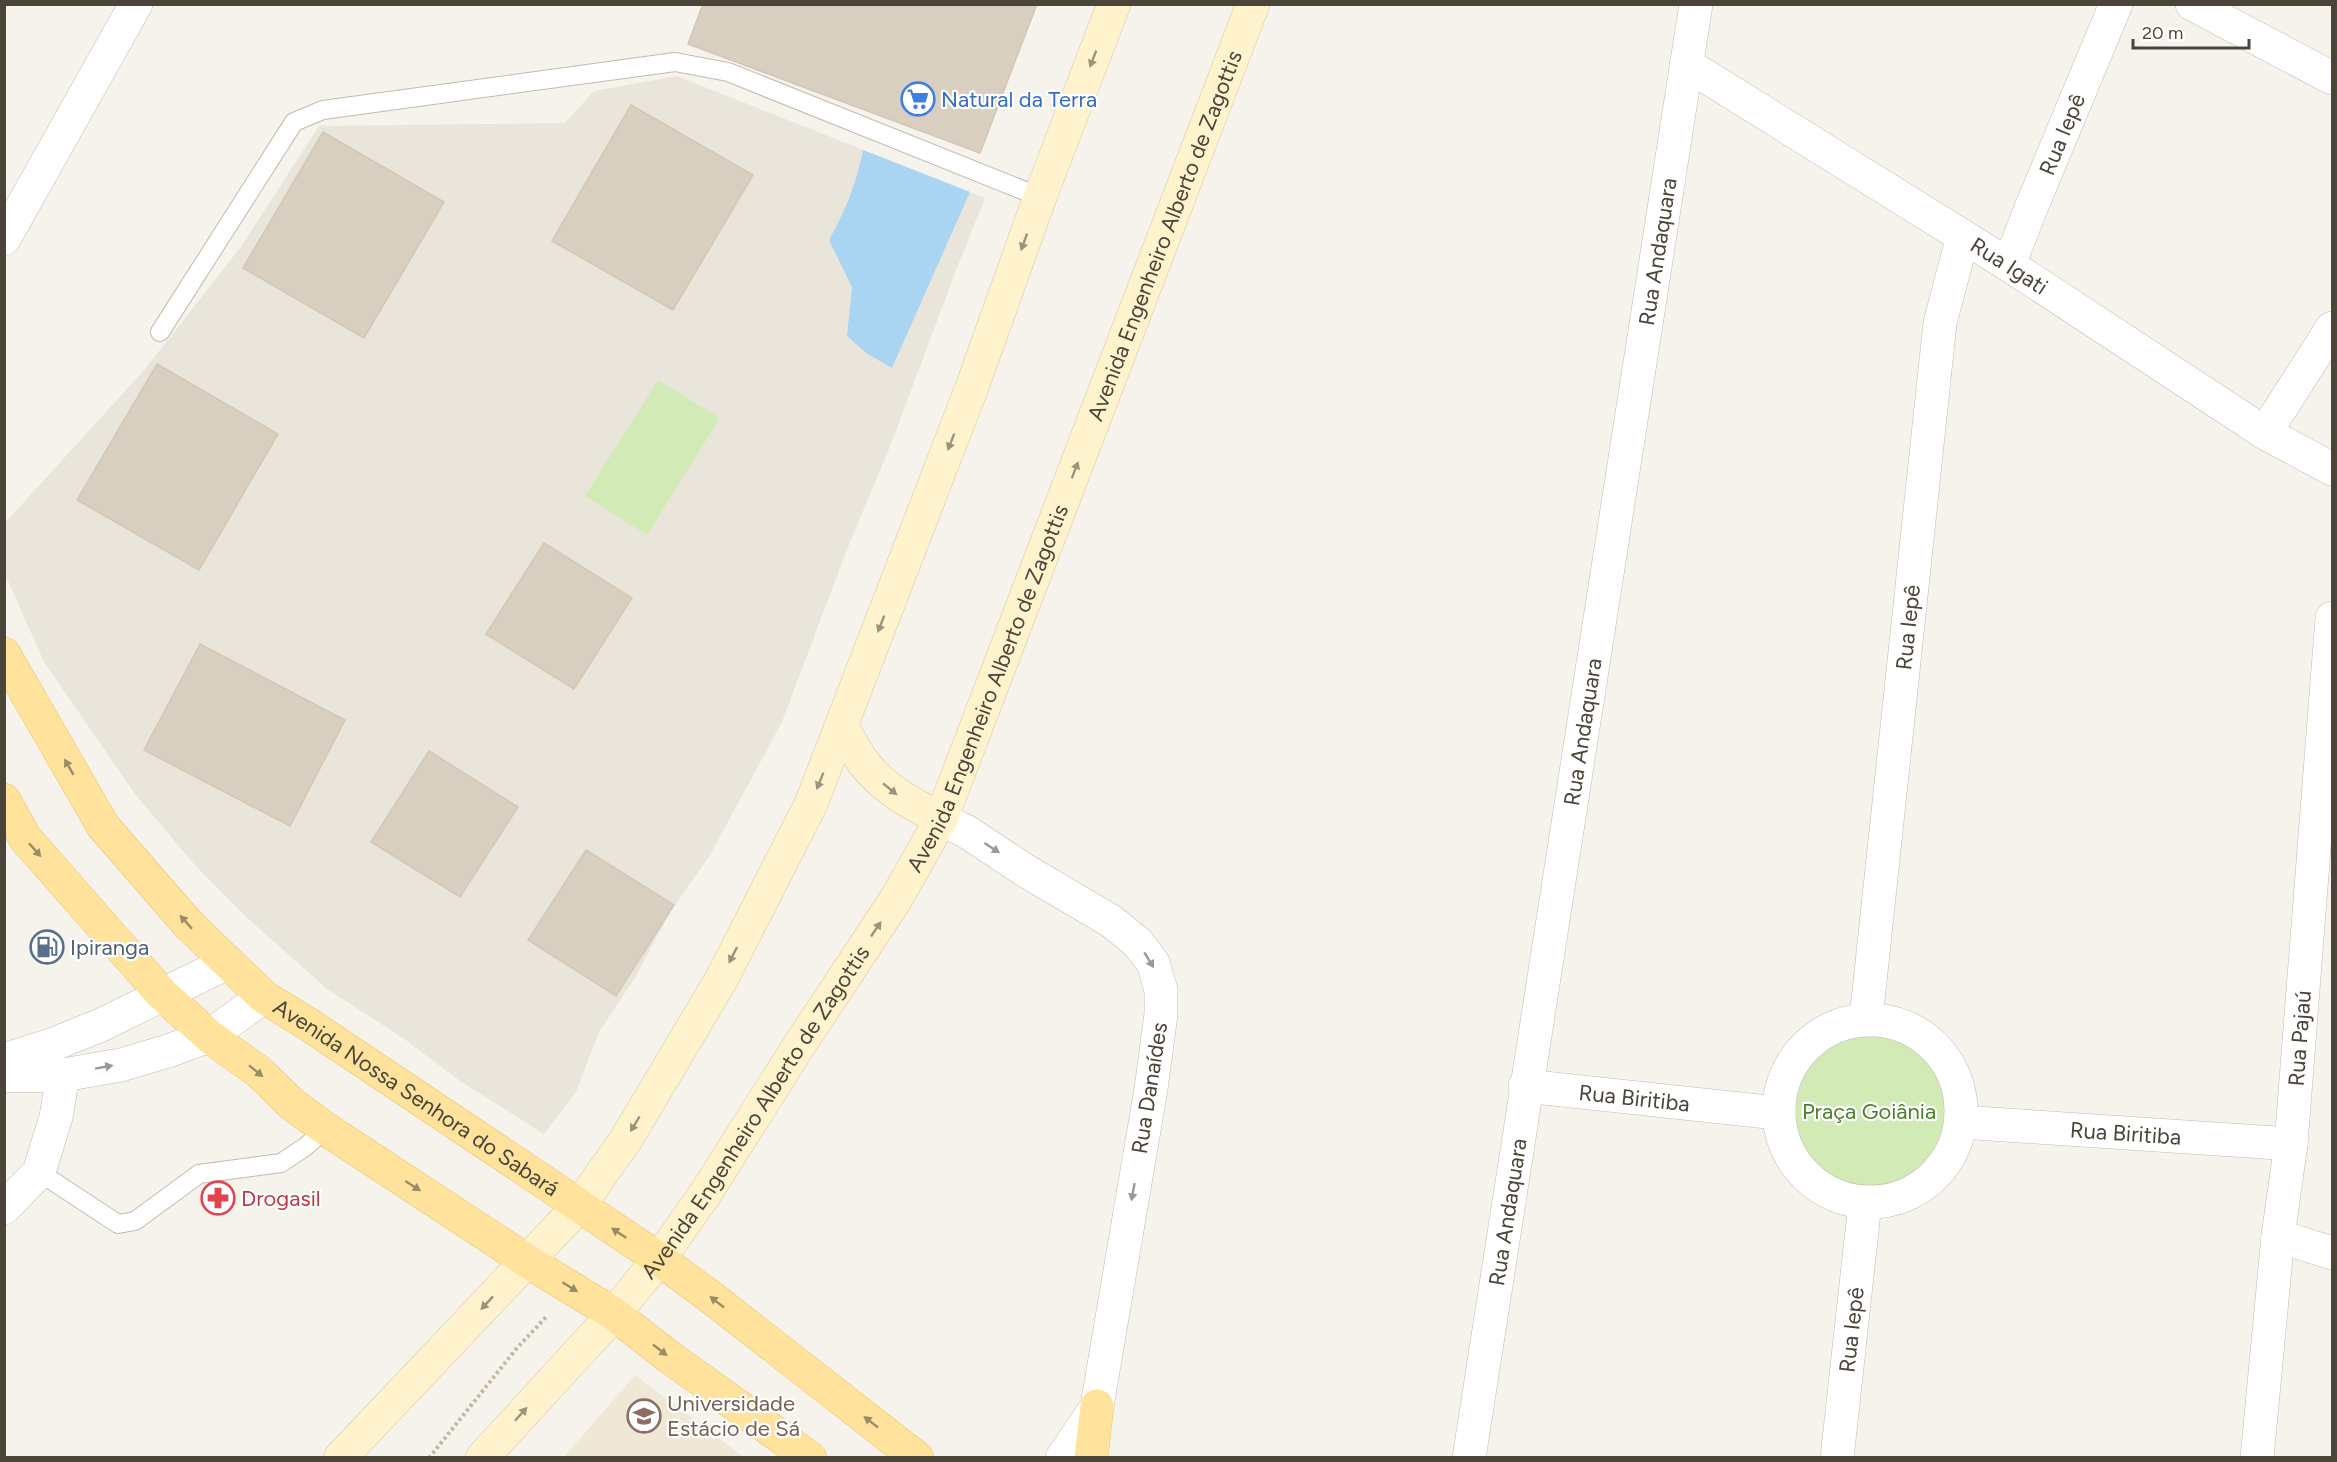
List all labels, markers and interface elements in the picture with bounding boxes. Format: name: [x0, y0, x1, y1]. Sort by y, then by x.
scale bar: [2133, 12, 2248, 50]
text: 20 m: [2142, 22, 2183, 44]
street label: Avenida Engenheiro Alberto de Zagottis: [1082, 47, 1248, 425]
one-way arrow: [1087, 50, 1097, 68]
supermarket icon: Natural da Terra: [900, 81, 936, 117]
place label: Natural da Terra: [941, 86, 1097, 113]
street label: Rua Iepê: [2033, 90, 2091, 179]
street label: Rua Andaquara: [1633, 176, 1683, 327]
street label: Rua Igati: [1965, 231, 2053, 301]
one-way arrow: [1018, 233, 1028, 251]
one-way arrow: [946, 433, 956, 451]
one-way arrow: [1071, 461, 1080, 479]
street label: Avenida Engenheiro Alberto de Zagottis: [901, 501, 1074, 877]
street label: Rua Iepê: [1890, 583, 1926, 671]
one-way arrow: [876, 615, 886, 633]
street label: Rua Andaquara: [1558, 656, 1608, 808]
one-way arrow: [64, 758, 74, 775]
one-way arrow: [815, 772, 824, 790]
one-way arrow: [882, 782, 898, 795]
one-way arrow: [28, 842, 42, 857]
one-way arrow: [983, 842, 999, 854]
one-way arrow: [179, 914, 193, 929]
one-way arrow: [870, 922, 882, 938]
fuel station icon: Ipiranga: [29, 929, 65, 965]
place label: Ipiranga: [70, 934, 149, 961]
street label: Avenida Engenheiro Alberto de Zagottis: [635, 940, 875, 1285]
one-way arrow: [729, 947, 738, 964]
one-way arrow: [1144, 952, 1154, 969]
street label: Rua Pajaú: [2283, 989, 2317, 1087]
street label: Avenida Nossa Senhora do Sabará: [268, 993, 564, 1202]
street label: Rua Danaídes: [1126, 1020, 1173, 1156]
one-way arrow: [95, 1063, 114, 1072]
one-way arrow: [249, 1065, 264, 1077]
street label: Rua Biritiba: [1577, 1079, 1691, 1118]
park label: Praça Goiânia: [1802, 1098, 1936, 1125]
one-way arrow: [630, 1116, 641, 1132]
street label: Rua Biritiba: [2069, 1116, 2182, 1151]
street label: Rua Andaquara: [1483, 1136, 1533, 1288]
pharmacy icon: Drogasil: [200, 1180, 236, 1216]
one-way arrow: [405, 1181, 421, 1192]
one-way arrow: [1128, 1183, 1137, 1202]
place label: Drogasil: [241, 1185, 321, 1212]
one-way arrow: [611, 1228, 627, 1239]
one-way arrow: [562, 1282, 578, 1293]
street label: Rua Iepê: [1833, 1286, 1870, 1374]
one-way arrow: [709, 1295, 725, 1308]
one-way arrow: [480, 1296, 494, 1311]
one-way arrow: [652, 1343, 668, 1356]
place label: Universidade Estácio de Sá: [667, 1390, 800, 1442]
school or university icon: Universidade Estácio de Sá: [626, 1398, 662, 1434]
one-way arrow: [514, 1407, 527, 1422]
one-way arrow: [863, 1415, 879, 1428]

